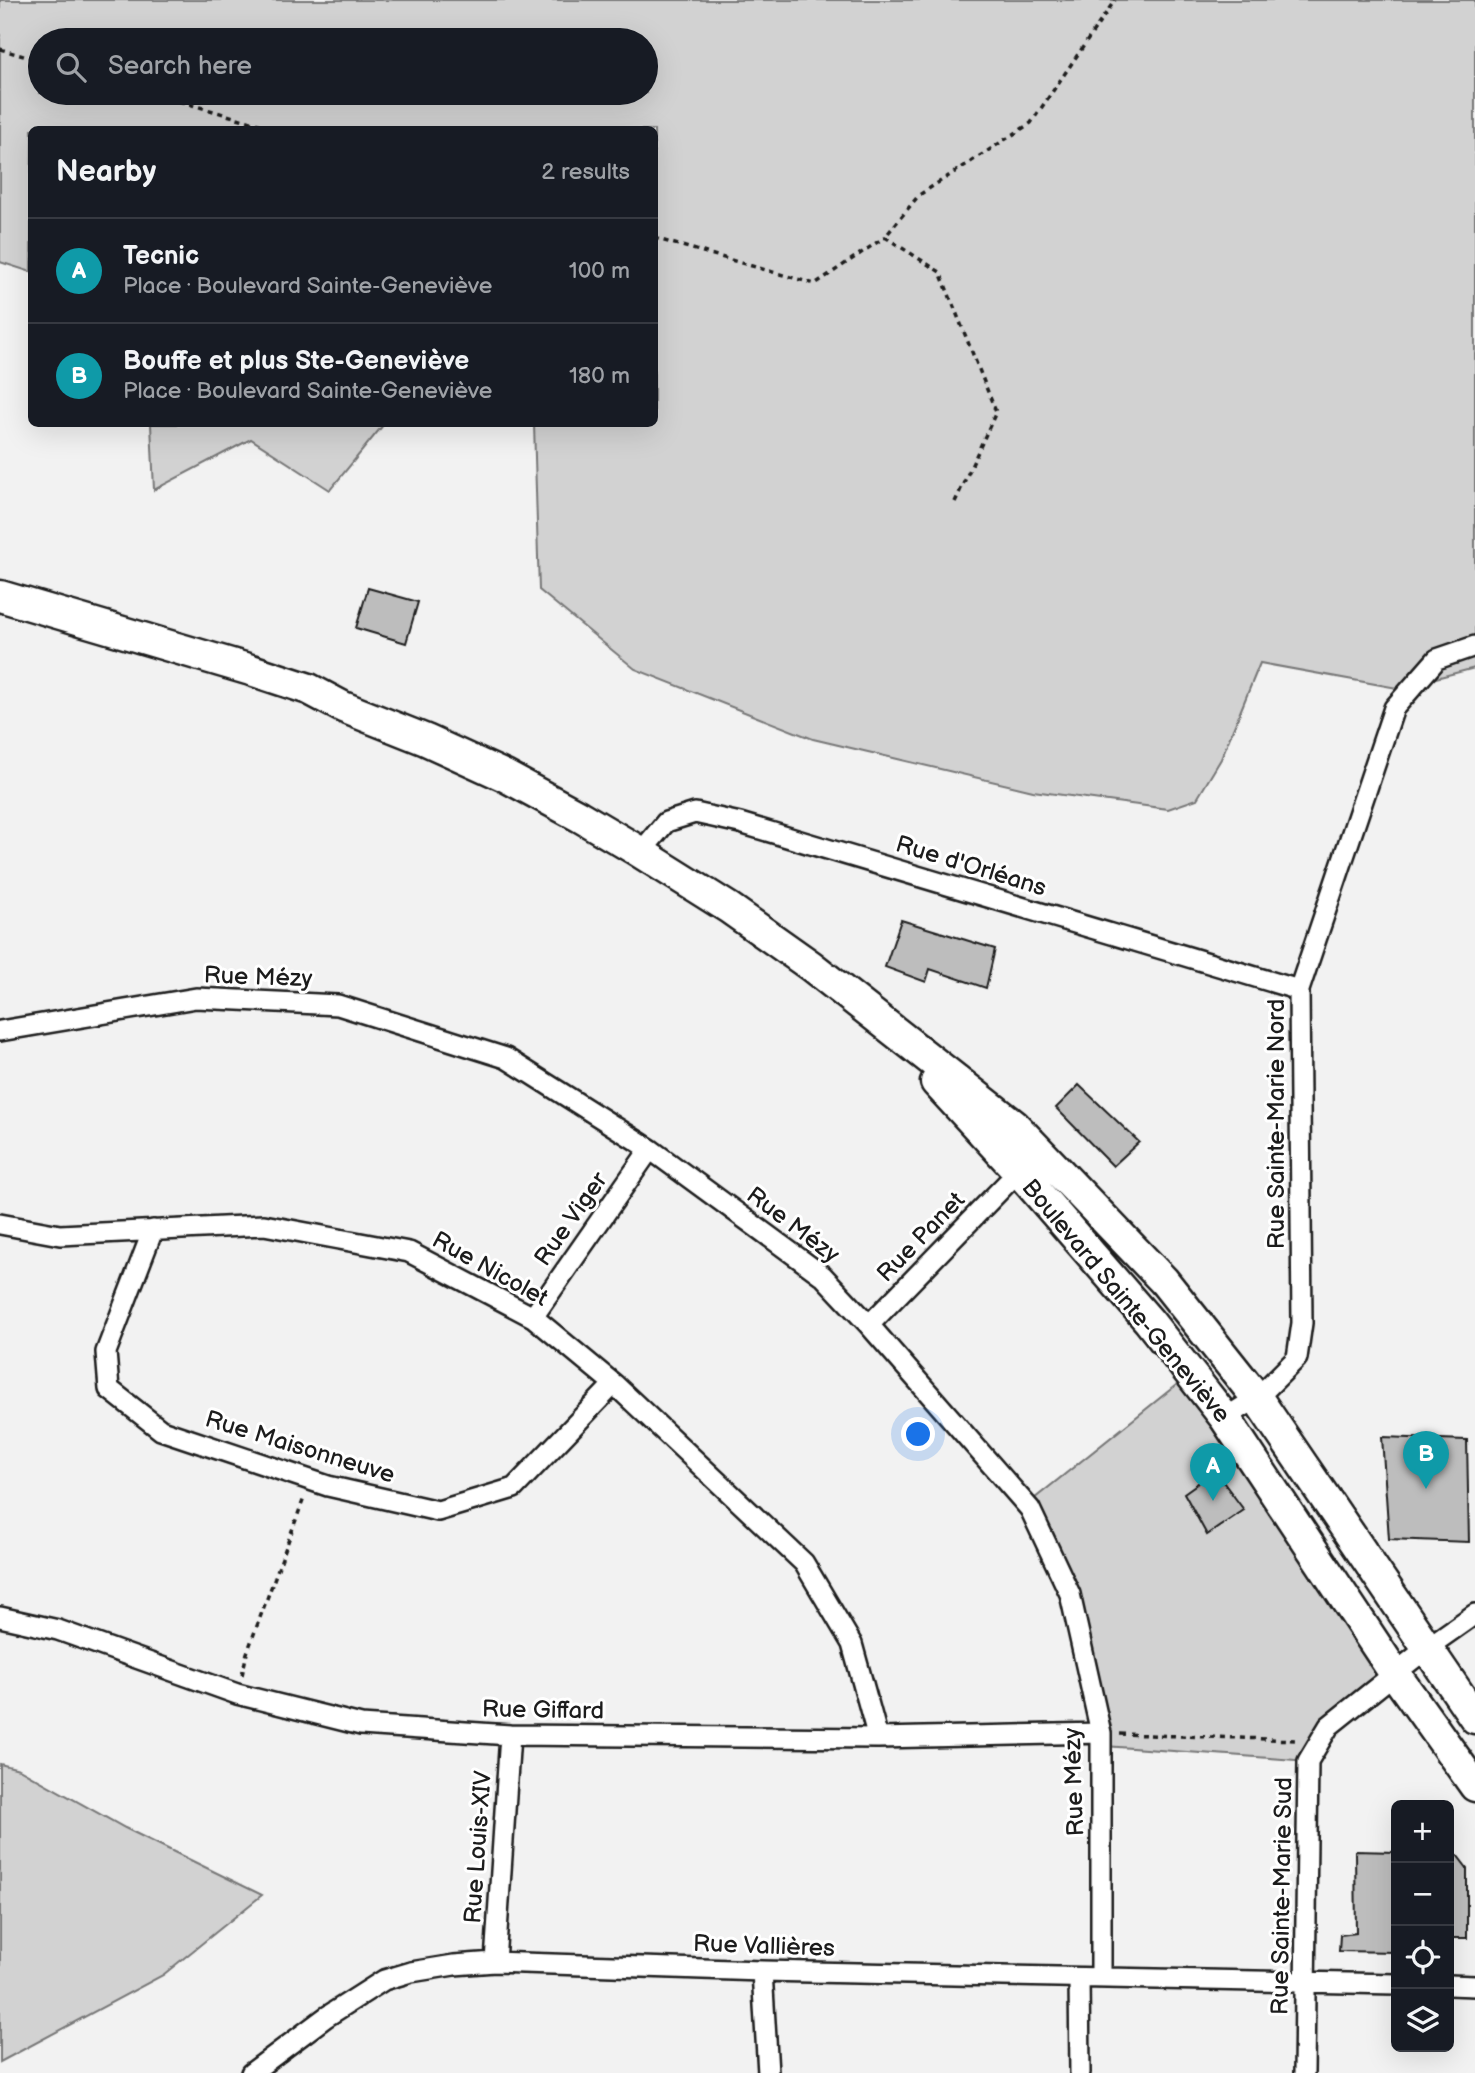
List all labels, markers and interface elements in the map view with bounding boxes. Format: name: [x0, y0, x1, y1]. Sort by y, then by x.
search box: [28, 28, 658, 105]
icon: search: [52, 48, 90, 86]
text: Search here: [108, 51, 252, 82]
text: Nearby: [56, 154, 156, 190]
text: 2 results: [541, 158, 630, 186]
text: Tecnic: [123, 241, 199, 272]
text: A: [72, 257, 86, 285]
text: 100 m: [569, 257, 630, 285]
text: Place · Boulevard Sainte-Geneviève: [123, 272, 492, 300]
text: Bouffe et plus Ste-Geneviève: [123, 346, 469, 377]
text: B: [71, 362, 87, 390]
text: 180 m: [569, 362, 630, 390]
text: Place · Boulevard Sainte-Geneviève: [123, 377, 492, 405]
street label: Rue d'Orléans: [892, 829, 1050, 903]
street label: Rue Mézy: [203, 961, 313, 993]
street label: Rue Sainte-Marie Nord: [1262, 999, 1291, 1249]
street label: Rue Viger: [528, 1166, 614, 1271]
street label: Boulevard Sainte-Geneviève: [1016, 1173, 1236, 1429]
street label: Rue Mézy: [741, 1181, 845, 1269]
street label: Rue Panet: [871, 1185, 971, 1288]
street label: Rue Nicolet: [427, 1225, 554, 1313]
street label: Rue Maisonneuve: [202, 1404, 398, 1490]
your location: [901, 1417, 935, 1451]
pin: B: [1403, 1431, 1449, 1489]
pin: A: [1190, 1443, 1236, 1501]
street label: Rue Giffard: [482, 1694, 604, 1726]
street label: Rue Mézy: [1058, 1727, 1090, 1837]
street label: Rue Louis-XIV: [458, 1769, 498, 1924]
street label: Rue Sainte-Marie Sud: [1265, 1777, 1299, 2015]
map controls: [1391, 1800, 1454, 2052]
button: +: [1391, 1800, 1454, 1863]
button: −: [1391, 1863, 1454, 1926]
button: locate: [1391, 1926, 1454, 1989]
street label: Rue Vallières: [693, 1929, 836, 1963]
button: layers: [1391, 1989, 1454, 2052]

